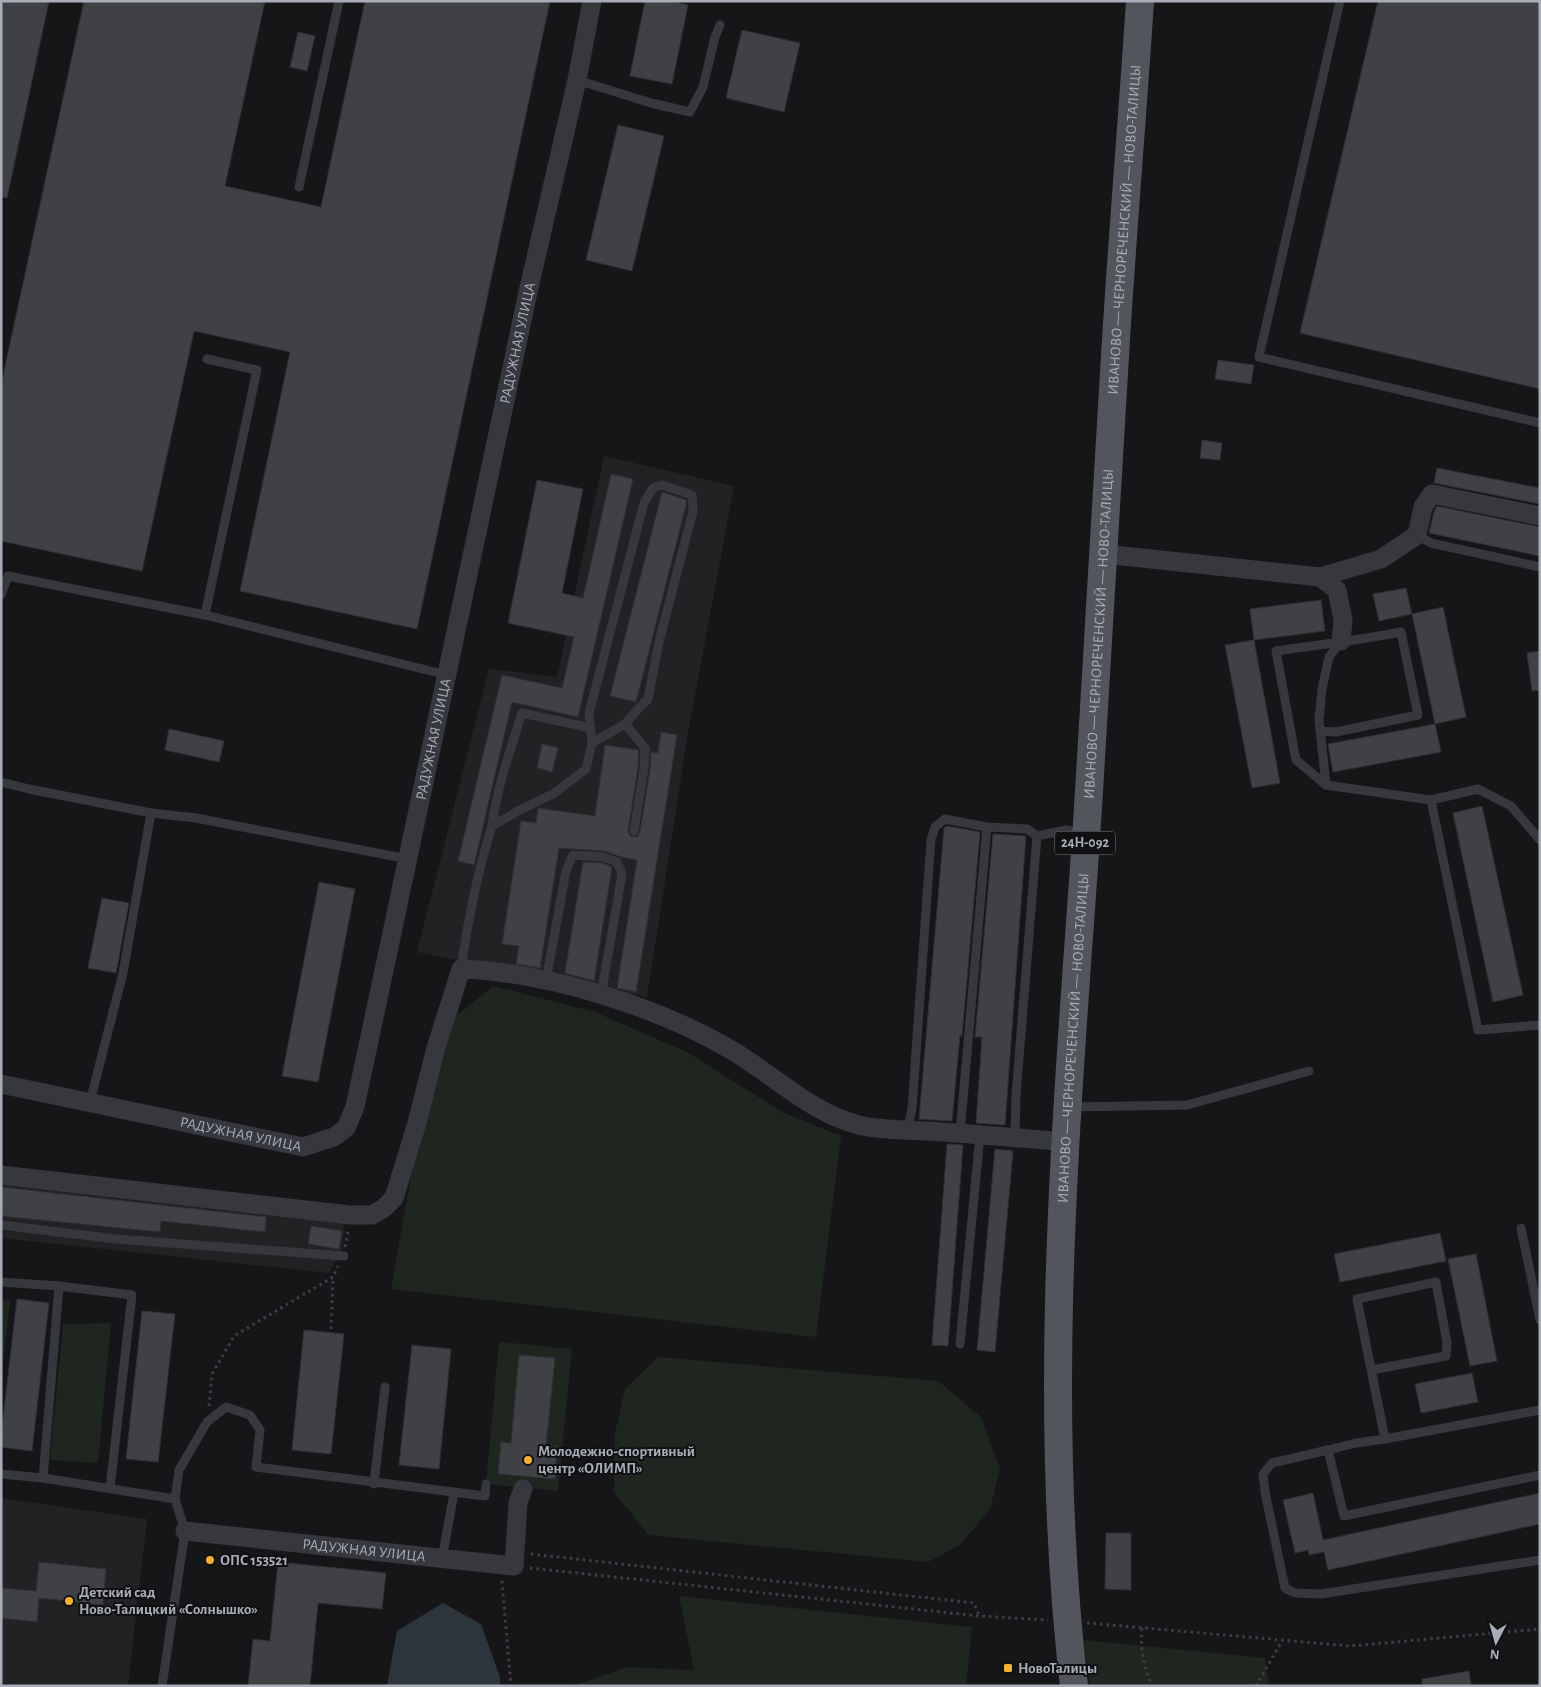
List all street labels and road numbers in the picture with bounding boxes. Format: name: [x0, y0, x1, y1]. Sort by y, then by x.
street label: ИВАНОВО — ЧЕРНОРЕЧЕНСКИЙ — НОВО-ТАЛИЦЫ: [1105, 64, 1143, 395]
street label: РАДУЖНАЯ УЛИЦА: [497, 281, 538, 405]
street label: ИВАНОВО — ЧЕРНОРЕЧЕНСКИЙ — НОВО-ТАЛИЦЫ: [1081, 468, 1116, 799]
street label: РАДУЖНАЯ УЛИЦА: [413, 677, 453, 801]
road number: 24Н-092: [1055, 831, 1115, 854]
street label: ИВАНОВО — ЧЕРНОРЕЧЕНСКИЙ — НОВО-ТАЛИЦЫ: [1055, 872, 1091, 1203]
street label: РАДУЖНАЯ УЛИЦА: [179, 1114, 303, 1154]
street label: РАДУЖНАЯ УЛИЦА: [302, 1536, 426, 1564]

